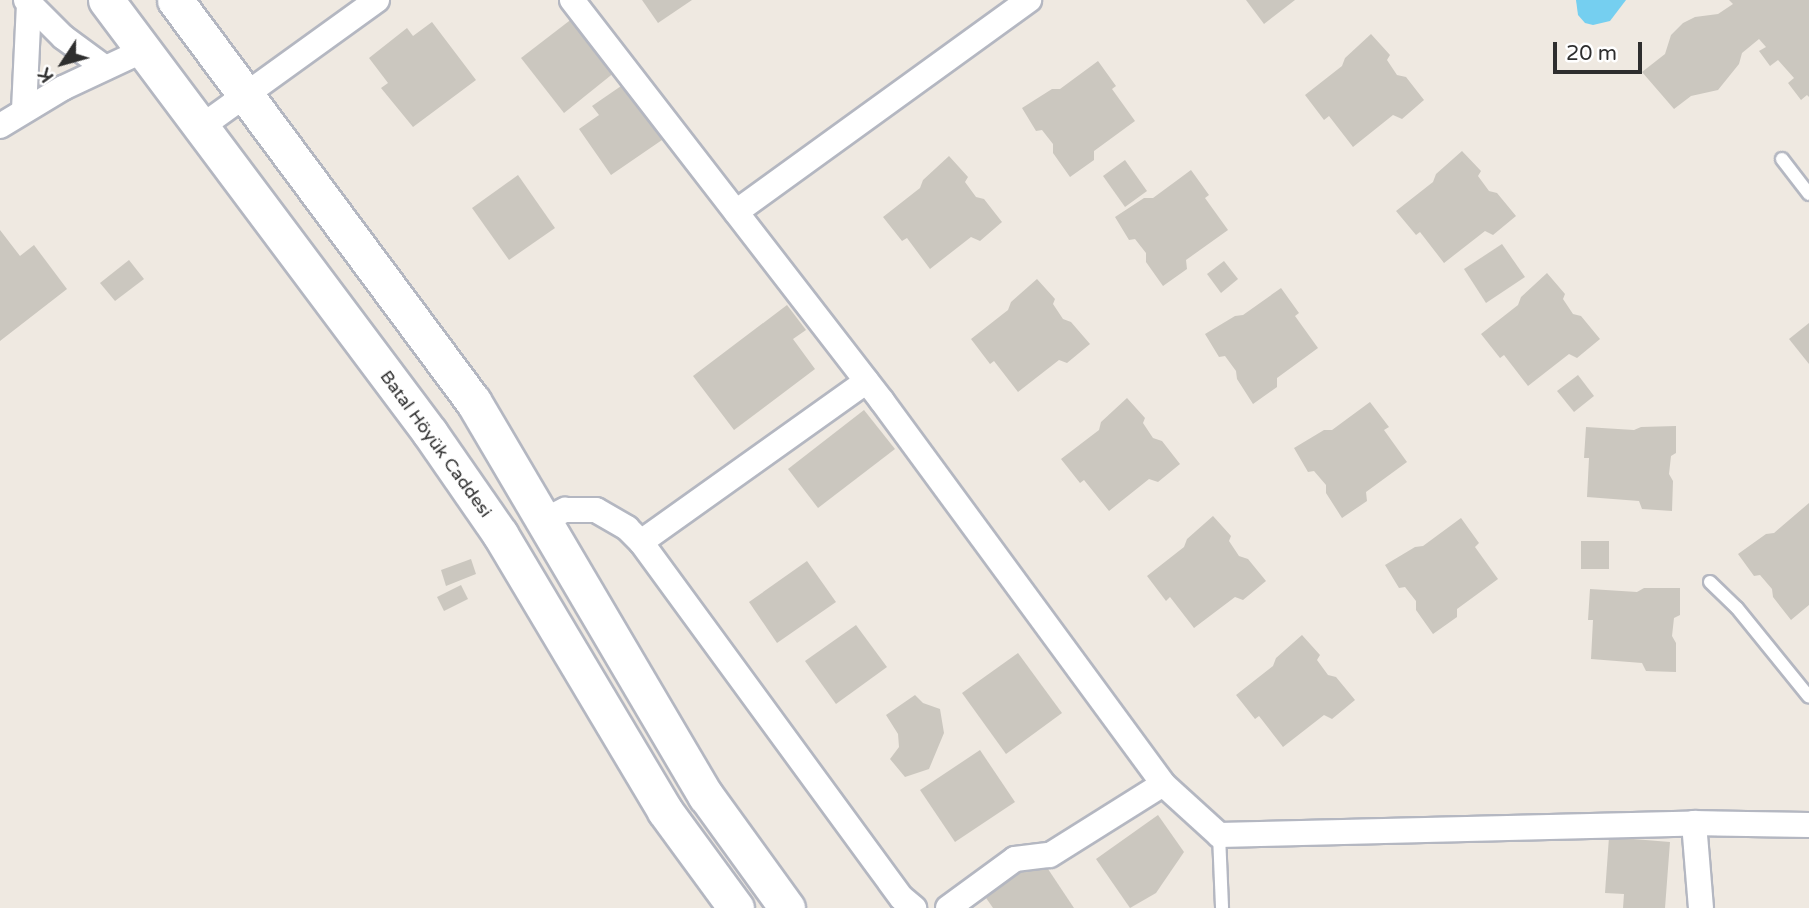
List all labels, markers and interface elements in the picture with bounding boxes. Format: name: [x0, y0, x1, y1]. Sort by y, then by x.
north arrow: [28, 28, 98, 98]
scale bar: [1557, 28, 1646, 72]
text: 20 m: [1566, 41, 1617, 66]
text: K: [33, 64, 59, 87]
street label: Batal Höyük Caddesi: [375, 366, 497, 522]

